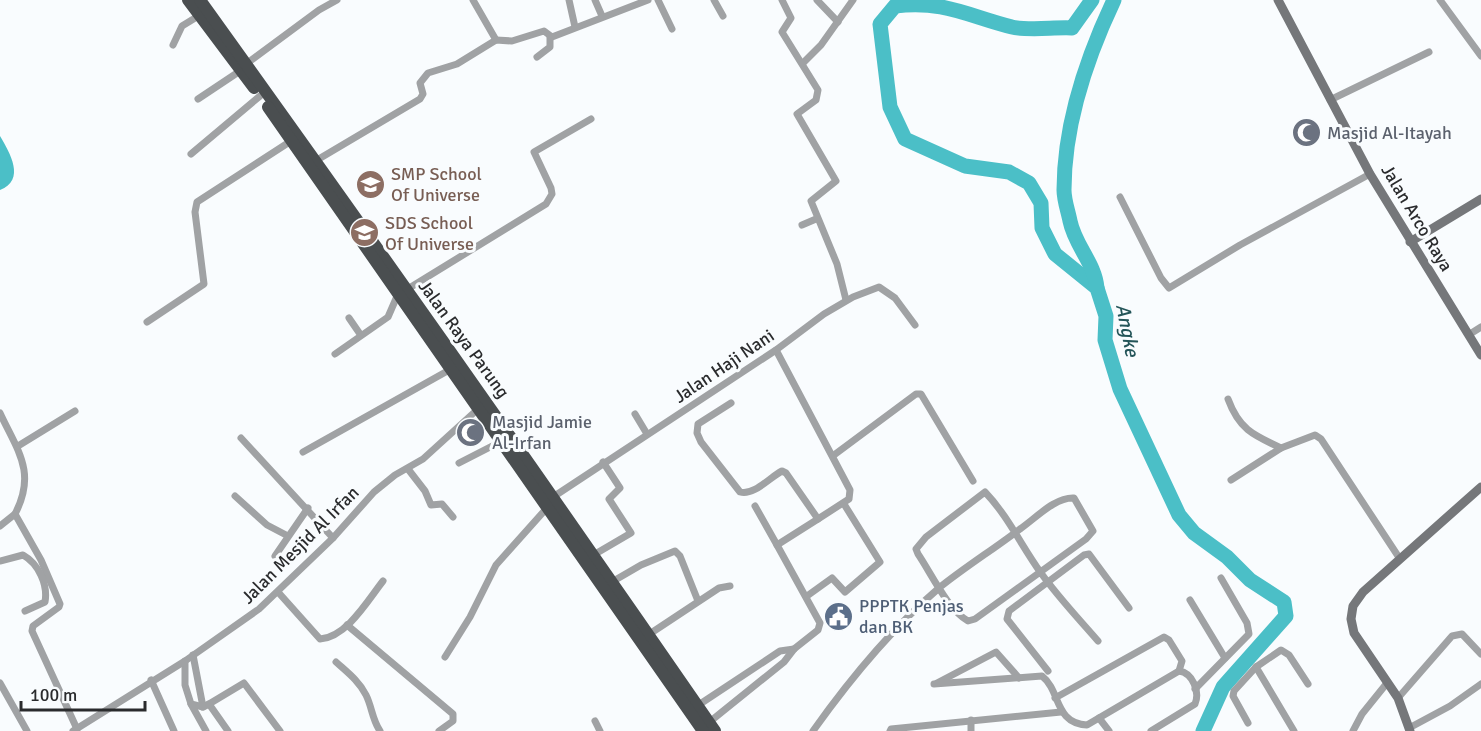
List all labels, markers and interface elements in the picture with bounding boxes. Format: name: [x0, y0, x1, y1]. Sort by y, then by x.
mosque icon: Masjid Al-Itayah: [1290, 117, 1322, 149]
place label: Masjid Al-Itayah: [1327, 122, 1452, 144]
street label: Jalan Arco Raya: [1376, 161, 1458, 275]
place label: SMP School Of Universe: [391, 163, 482, 206]
school or university icon: SMP School Of Universe: [354, 168, 386, 200]
place label: SDS School Of Universe: [385, 212, 474, 255]
school or university icon: SDS School Of Universe: [348, 217, 380, 249]
street label: Jalan Raya Parung: [414, 276, 514, 402]
water label: Angke: [1110, 302, 1145, 360]
street label: Jalan Haji Nani: [670, 324, 778, 408]
place label: Masjid Jamie Al-Irfan: [492, 411, 592, 454]
mosque icon: Masjid Jamie Al-Irfan: [455, 416, 487, 448]
street label: Jalan Mesjid Al Irfan: [237, 482, 363, 608]
place label: PPPTK Penjas dan BK: [859, 595, 964, 638]
public building icon: PPPTK Penjas dan BK: [822, 600, 854, 632]
scale bar: [21, 674, 146, 712]
text: 100 m: [30, 684, 77, 706]

